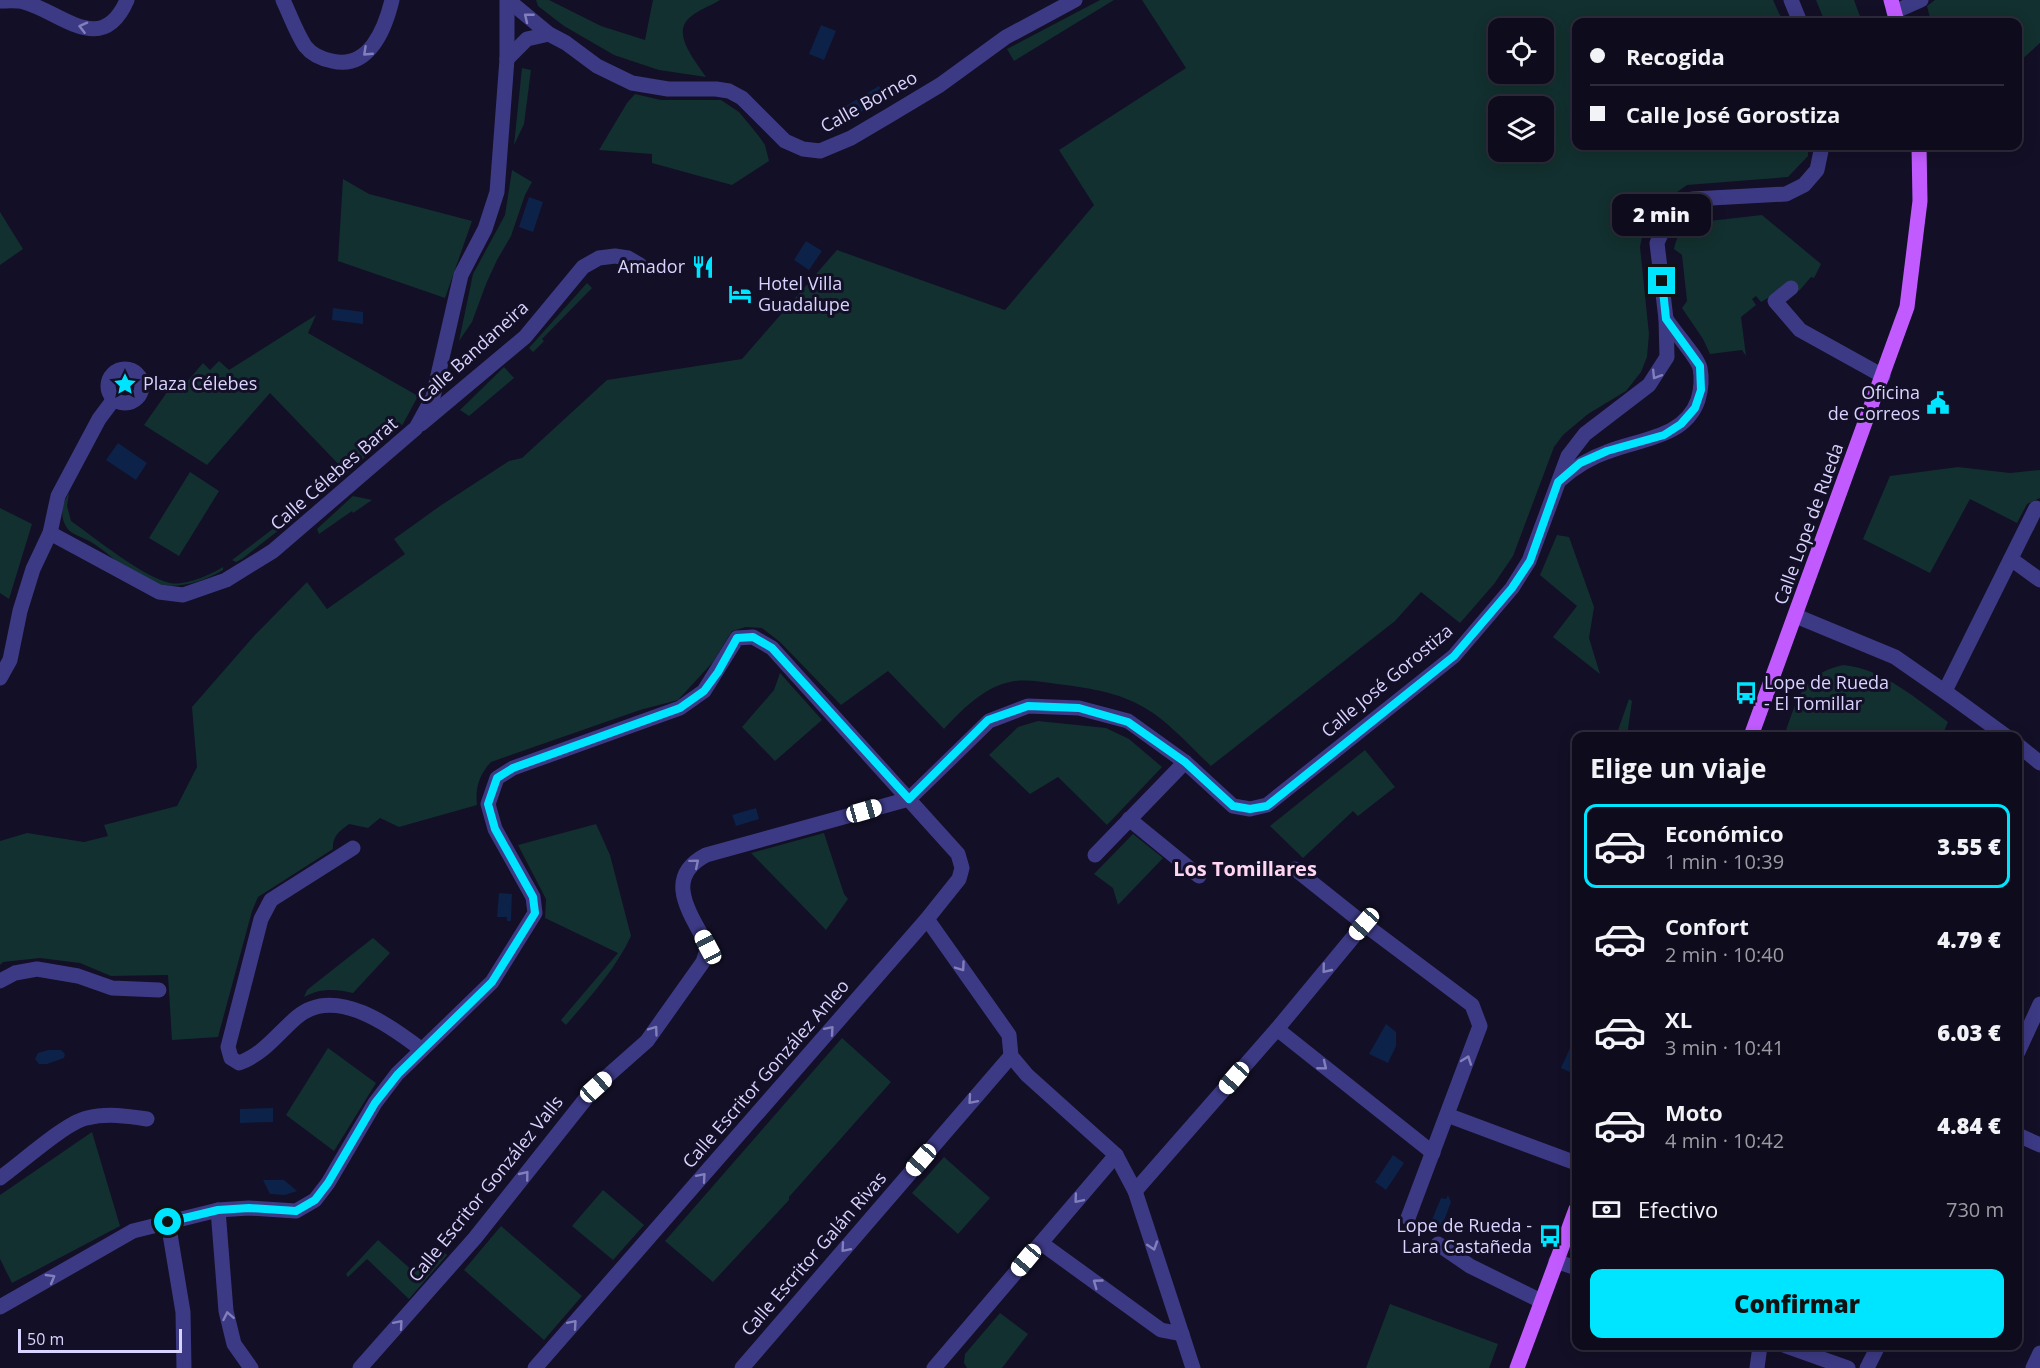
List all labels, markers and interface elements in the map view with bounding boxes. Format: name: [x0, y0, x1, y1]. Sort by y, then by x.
one-way arrow: [524, 14, 535, 25]
map controls: [1488, 18, 1554, 162]
button: locate: [1488, 18, 1554, 84]
one-way arrow: [78, 21, 88, 34]
text: Recogida: [1626, 41, 1725, 71]
one-way arrow: [363, 45, 374, 56]
street label: Calle Borneo: [816, 65, 921, 138]
button: layers: [1488, 96, 1554, 162]
text: Calle José Gorostiza: [1626, 99, 1840, 129]
callout: 2 min: [1612, 194, 1712, 236]
text: 2 min: [1633, 201, 1690, 228]
place label: Amador: [618, 254, 686, 278]
restaurant icon: Amador: [690, 254, 716, 280]
route end: [1648, 267, 1675, 294]
place label: Hotel Villa Guadalupe: [758, 271, 850, 316]
hotel icon: Hotel Villa Guadalupe: [727, 281, 753, 307]
street label: Calle Bandaneira: [412, 295, 533, 408]
one-way arrow: [1652, 368, 1663, 379]
place icon: Plaza Célebes: [112, 371, 138, 397]
place label: Plaza Célebes: [143, 371, 257, 395]
place label: Oficina de Correos: [1828, 380, 1920, 425]
public building icon: Oficina de Correos: [1925, 390, 1951, 416]
street label: Calle Célebes Barat: [265, 411, 402, 535]
street label: Calle Lope de Rueda: [1768, 440, 1848, 608]
street label: Calle José Gorostiza: [1316, 618, 1457, 742]
place label: Lope de Rueda - El Tomillar: [1764, 670, 1889, 715]
bus stop icon: Lope de Rueda - El Tomillar: [1733, 680, 1759, 706]
text: Elige un viaje: [1590, 749, 1766, 786]
car: [844, 797, 884, 825]
text: Económico: [1665, 818, 1784, 848]
icon: car: [1593, 819, 1647, 873]
text: 3.55 €: [1937, 831, 2001, 861]
text: 1 min · 10:39: [1665, 848, 1784, 875]
district label: Los Tomillares: [1173, 855, 1317, 882]
one-way arrow: [688, 860, 699, 871]
car: [1345, 905, 1383, 943]
text: Confort: [1665, 911, 1749, 941]
icon: car: [1593, 912, 1647, 966]
text: 4.79 €: [1937, 924, 2001, 954]
car: [692, 927, 724, 967]
text: 2 min · 10:40: [1665, 941, 1784, 968]
one-way arrow: [954, 961, 965, 972]
one-way arrow: [1323, 962, 1334, 973]
street label: Calle Escritor González Anleo: [677, 974, 854, 1173]
text: XL: [1665, 1004, 1692, 1034]
icon: car: [1593, 1005, 1647, 1059]
text: 6.03 €: [1937, 1017, 2001, 1047]
one-way arrow: [647, 1026, 658, 1037]
one-way arrow: [823, 1026, 834, 1037]
text: 3 min · 10:41: [1665, 1034, 1784, 1061]
one-way arrow: [1460, 1055, 1473, 1065]
one-way arrow: [1316, 1058, 1327, 1069]
car: [1215, 1059, 1253, 1097]
car: [577, 1068, 615, 1106]
street label: Calle Escritor González Valls: [403, 1090, 568, 1287]
one-way arrow: [969, 1093, 980, 1104]
text: Moto: [1665, 1097, 1723, 1127]
icon: car: [1593, 1098, 1647, 1152]
text: 4.84 €: [1937, 1110, 2001, 1140]
text: 4 min · 10:42: [1665, 1127, 1784, 1154]
car: [902, 1141, 940, 1179]
street label: Calle Escritor Galán Rivas: [735, 1166, 891, 1341]
one-way arrow: [517, 1171, 528, 1182]
one-way arrow: [695, 1173, 706, 1184]
one-way arrow: [1074, 1192, 1085, 1203]
icon: cash: [1590, 1193, 1623, 1226]
text: Efectivo: [1638, 1194, 1718, 1224]
text: 730 m: [1946, 1196, 2004, 1223]
route start: [154, 1208, 181, 1235]
place label: Lope de Rueda - Lara Castañeda: [1396, 1213, 1532, 1258]
bus stop icon: Lope de Rueda - Lara Castañeda: [1537, 1223, 1563, 1249]
car: [1008, 1240, 1044, 1280]
one-way arrow: [1146, 1240, 1158, 1251]
one-way arrow: [841, 1241, 852, 1252]
button: Confirmar: [1590, 1269, 2004, 1338]
one-way arrow: [45, 1274, 55, 1285]
one-way arrow: [1092, 1280, 1103, 1291]
one-way arrow: [222, 1311, 235, 1321]
one-way arrow: [392, 1320, 403, 1331]
one-way arrow: [566, 1320, 577, 1331]
scale bar: [18, 1326, 182, 1354]
text: 50 m: [27, 1328, 64, 1350]

